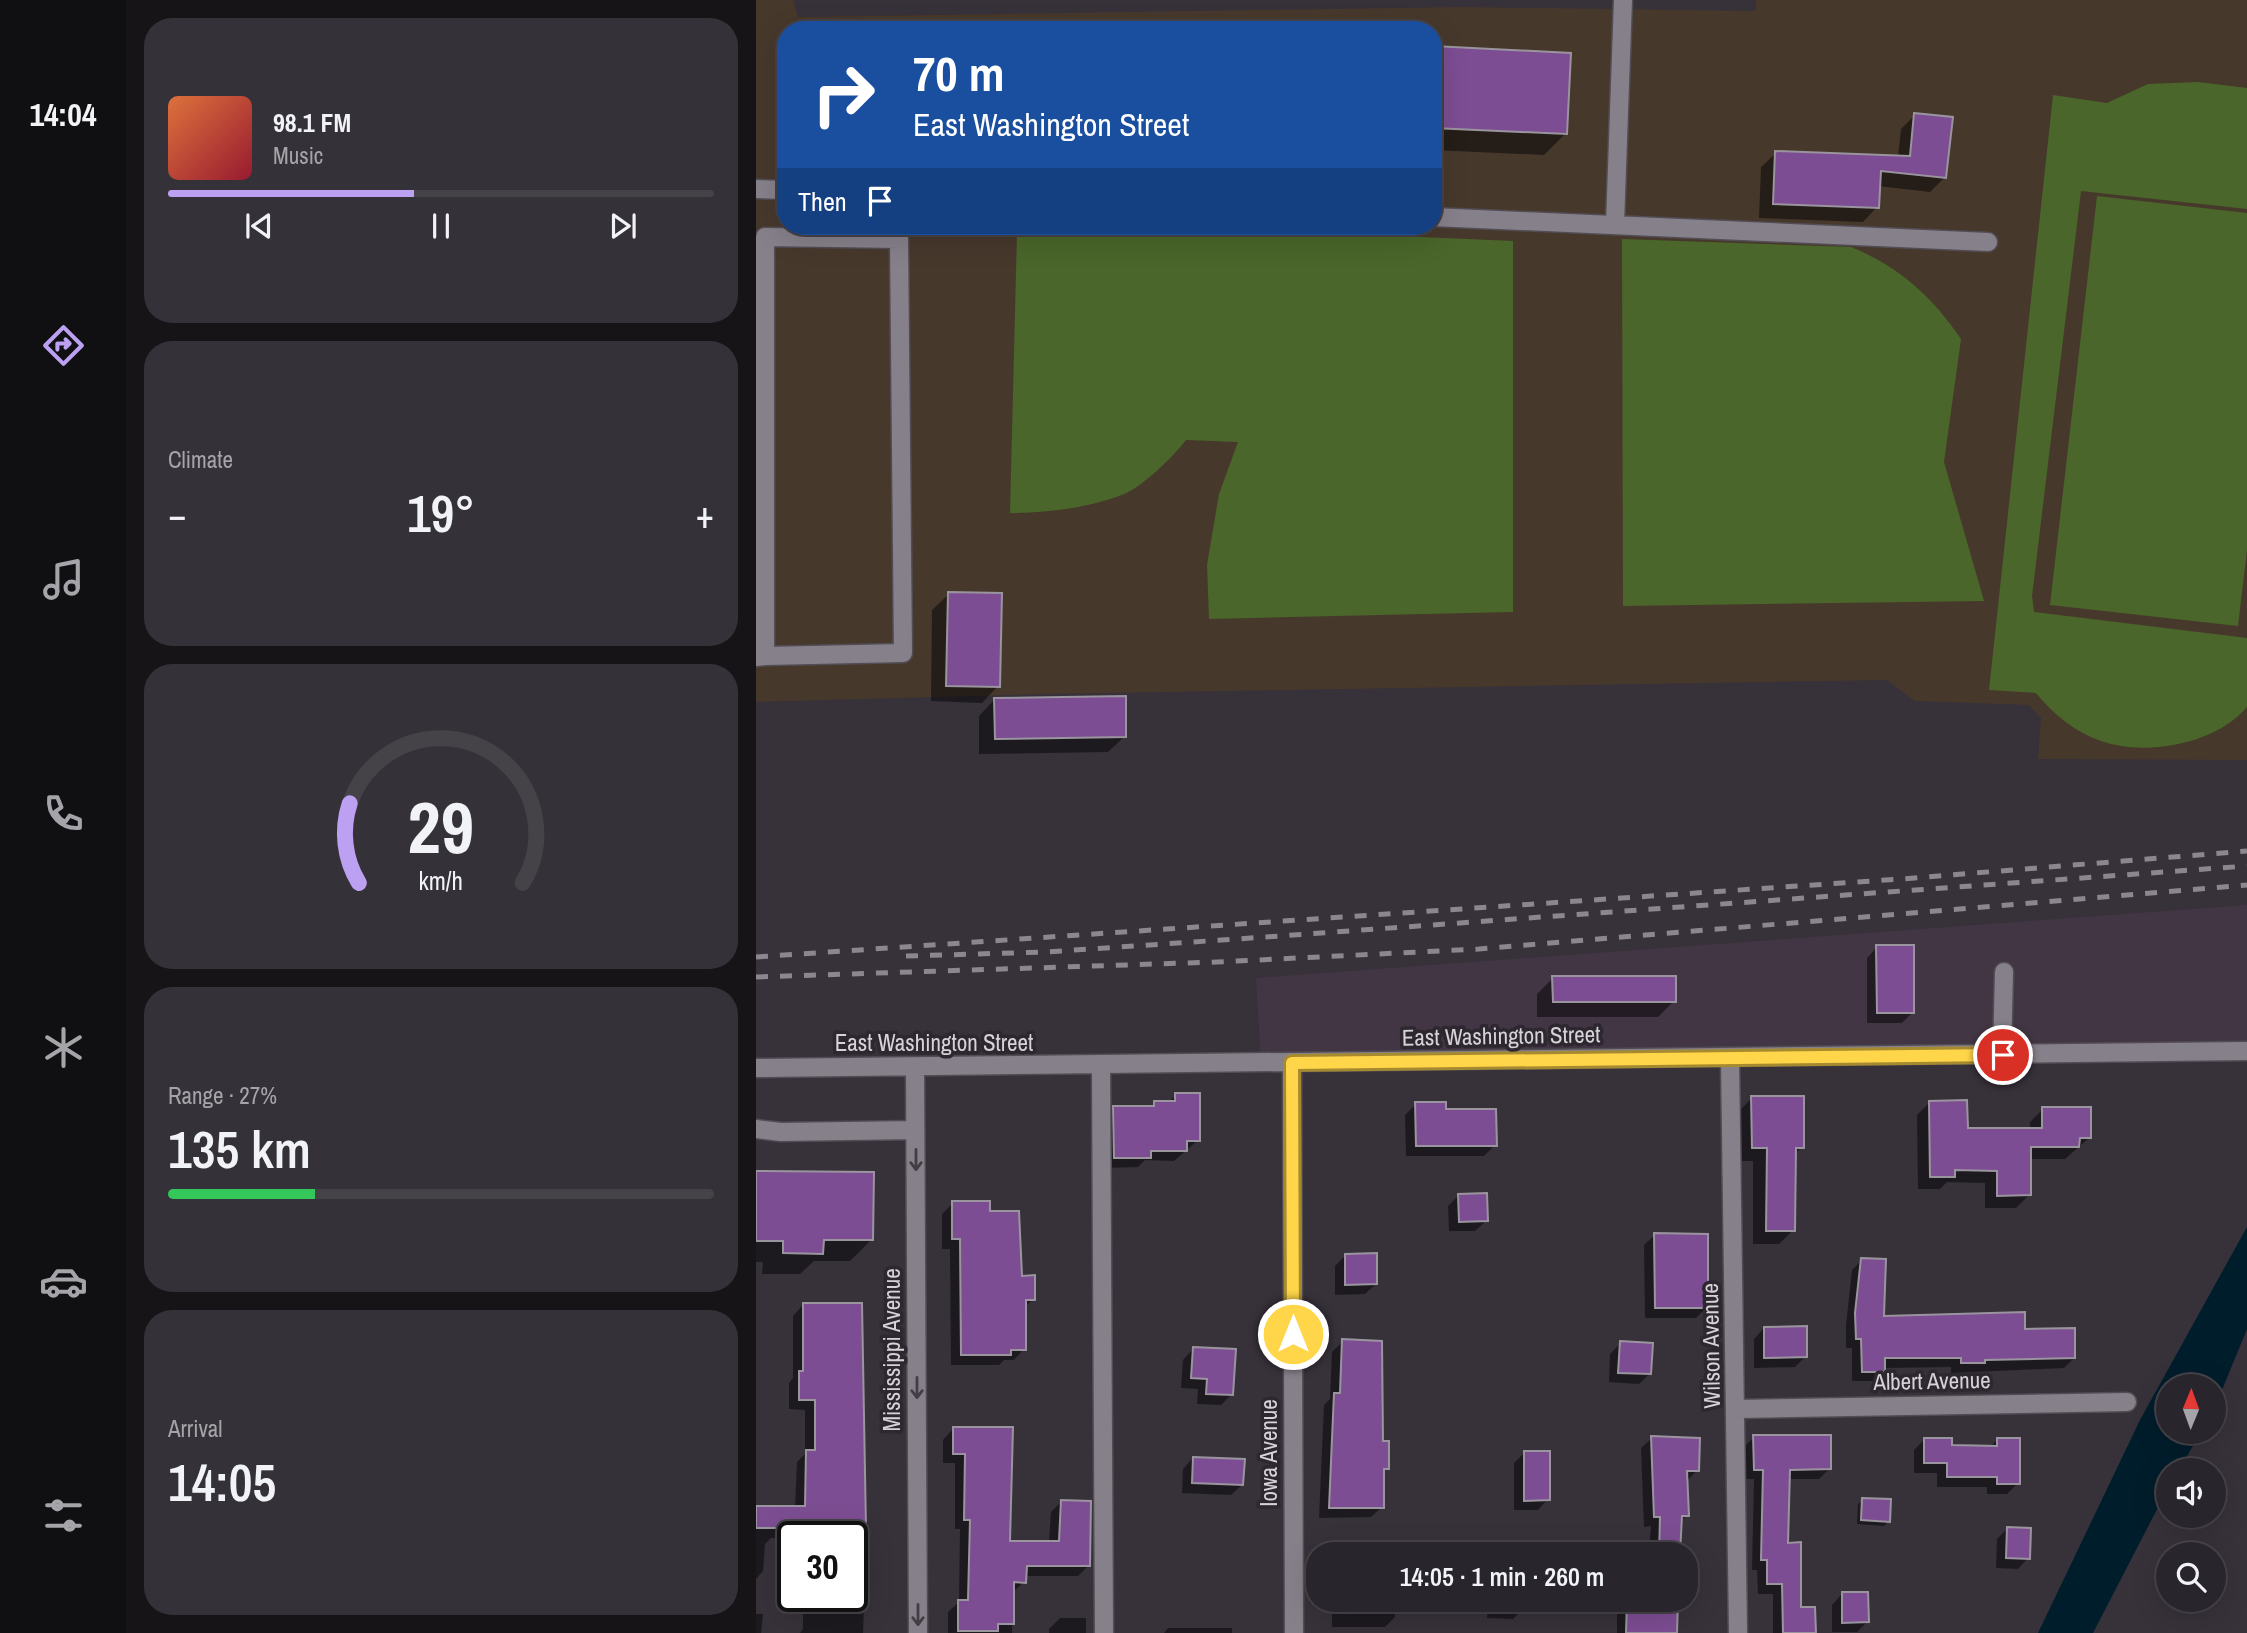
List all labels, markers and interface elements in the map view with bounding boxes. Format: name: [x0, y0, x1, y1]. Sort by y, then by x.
text: 70 m: [913, 40, 1005, 106]
icon: right: [798, 49, 889, 140]
text: 14:04: [29, 93, 97, 136]
text: East Washington Street: [913, 103, 1189, 146]
text: 98.1 FM: [273, 105, 351, 140]
text: Music: [273, 140, 323, 171]
icon: arrive: [861, 182, 899, 220]
text: Then: [798, 184, 847, 219]
icon: previous: [240, 207, 278, 245]
icon: pause: [422, 207, 460, 245]
icon: next: [604, 207, 642, 245]
icon: directions: [39, 321, 88, 370]
text: Climate: [168, 444, 233, 475]
text: 19°: [407, 478, 475, 548]
text: −: [168, 489, 186, 540]
text: +: [696, 489, 714, 540]
icon: music: [39, 555, 88, 604]
text: 29: [408, 778, 474, 876]
icon: phone: [39, 789, 88, 838]
text: km/h: [419, 863, 463, 897]
street label: East Washington Street: [1401, 1018, 1601, 1053]
icon: climate: [39, 1023, 88, 1072]
pin: [1973, 1025, 2033, 1085]
street label: East Washington Street: [835, 1027, 1033, 1058]
icon: arrive: [1984, 1036, 2022, 1074]
text: Range · 27%: [168, 1080, 277, 1111]
text: 135 km: [168, 1114, 311, 1184]
one-way arrow: [909, 1149, 922, 1172]
icon: car: [39, 1257, 88, 1306]
street label: Mississippi Avenue: [876, 1268, 907, 1432]
street label: Wilson Avenue: [1694, 1283, 1727, 1409]
position arrow: [1256, 1297, 1330, 1371]
street label: Albert Avenue: [1872, 1364, 1991, 1397]
north arrow: [2156, 1374, 2226, 1444]
map controls: [2156, 1374, 2226, 1612]
one-way arrow: [910, 1376, 923, 1399]
street label: Iowa Avenue: [1253, 1399, 1284, 1507]
text: Arrival: [168, 1413, 223, 1444]
text: 14:05: [168, 1447, 276, 1517]
button: sound: [2156, 1458, 2226, 1528]
icon: filters: [39, 1491, 88, 1540]
speed limit sign: 30: [777, 1521, 868, 1612]
button: search: [2156, 1542, 2226, 1612]
text: 14:05 · 1 min · 260 m: [1400, 1559, 1604, 1594]
one-way arrow: [911, 1604, 925, 1627]

